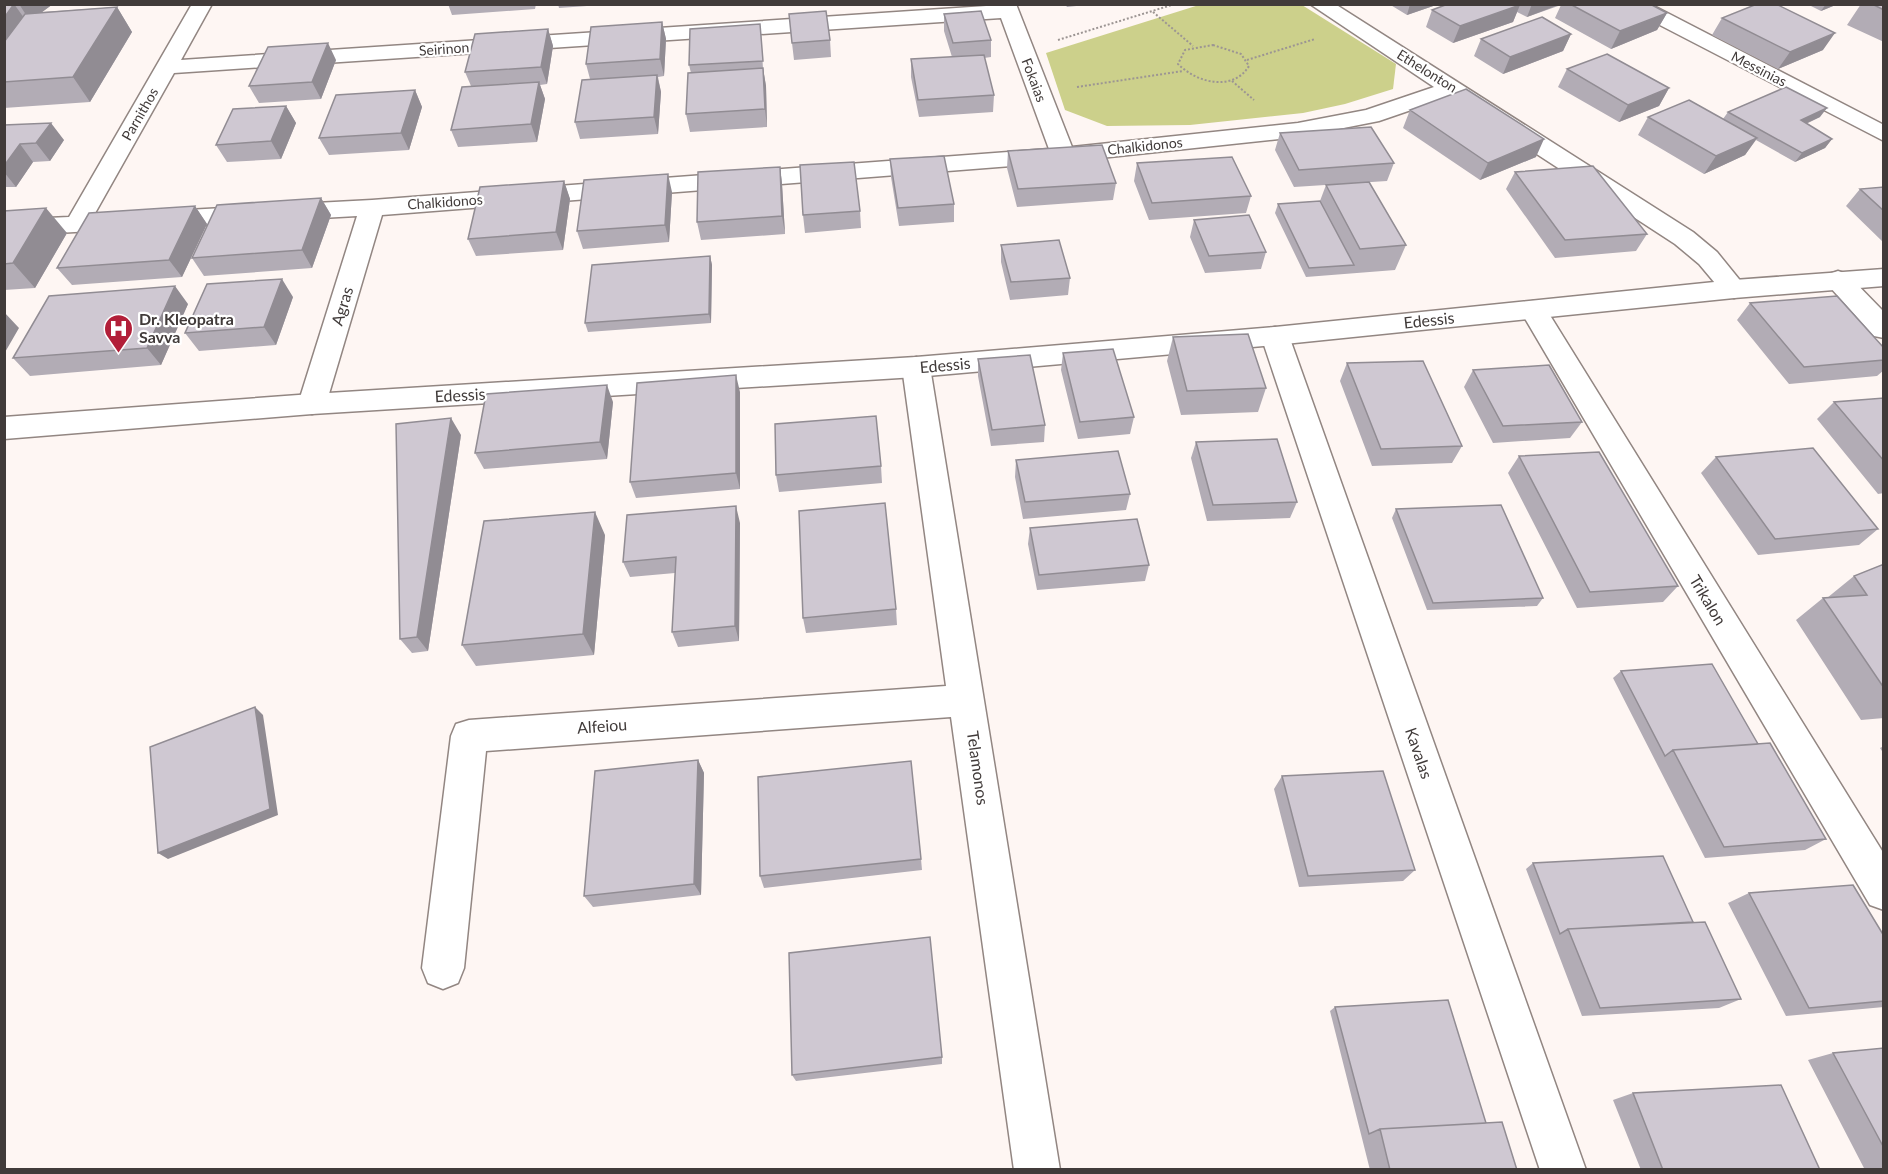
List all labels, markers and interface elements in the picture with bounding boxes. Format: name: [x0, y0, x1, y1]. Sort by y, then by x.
street label: Seirinon: [418, 38, 470, 59]
street label: Ethelonton: [1394, 45, 1460, 96]
street label: Messinias: [1729, 47, 1790, 90]
street label: Fokaias: [1018, 55, 1051, 104]
street label: Parnithos: [118, 84, 161, 143]
street label: Chalkidonos: [1107, 133, 1183, 158]
street label: Chalkidonos: [407, 190, 483, 213]
street label: Agras: [327, 284, 356, 328]
street label: Edessis: [1403, 307, 1455, 332]
place label: Dr. Kleopatra Savva: [139, 309, 234, 346]
hospital icon: Dr. Kleopatra Savva: [102, 312, 134, 354]
street label: Edessis: [919, 353, 971, 376]
street label: Edessis: [434, 384, 486, 405]
street label: Trikalon: [1686, 571, 1731, 628]
street label: Alfeiou: [576, 714, 628, 737]
street label: Kavalas: [1402, 725, 1437, 781]
street label: Telamonos: [964, 730, 993, 806]

